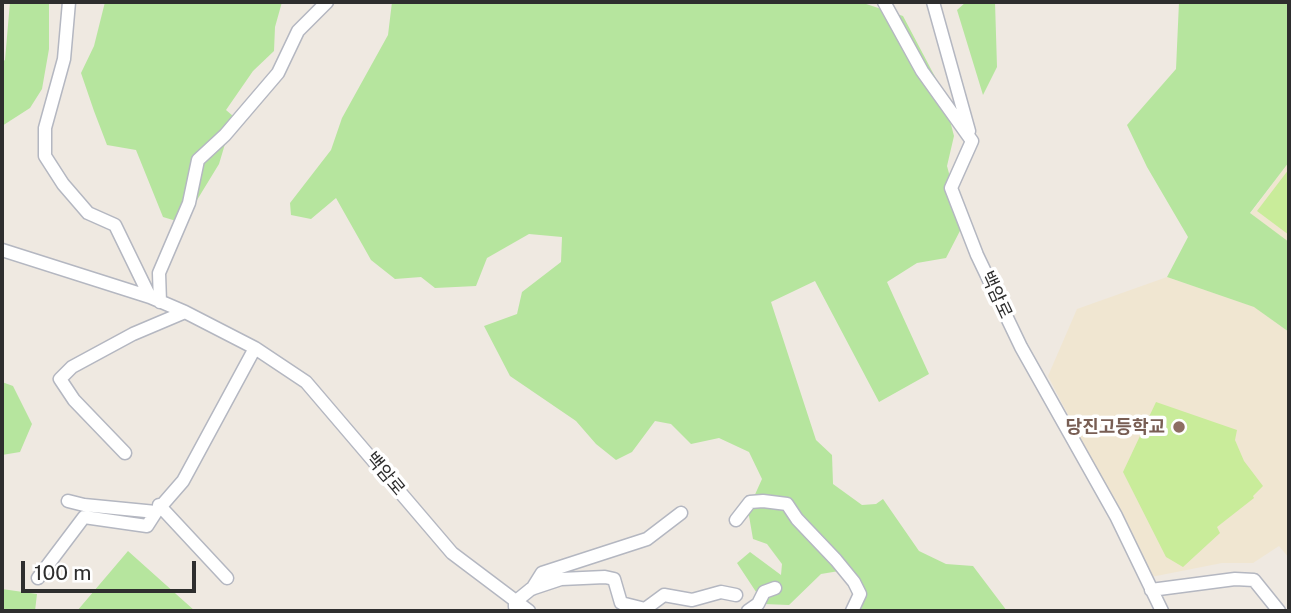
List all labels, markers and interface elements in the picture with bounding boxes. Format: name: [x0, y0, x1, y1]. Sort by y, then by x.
street label: 백암로: [976, 268, 1016, 322]
place label: 당진고등학교: [1066, 416, 1165, 438]
marker: 당진고등학교: [1171, 419, 1187, 435]
street label: 백암로: [361, 448, 409, 500]
scale bar: [24, 546, 200, 590]
text: 100 m: [34, 560, 91, 585]

